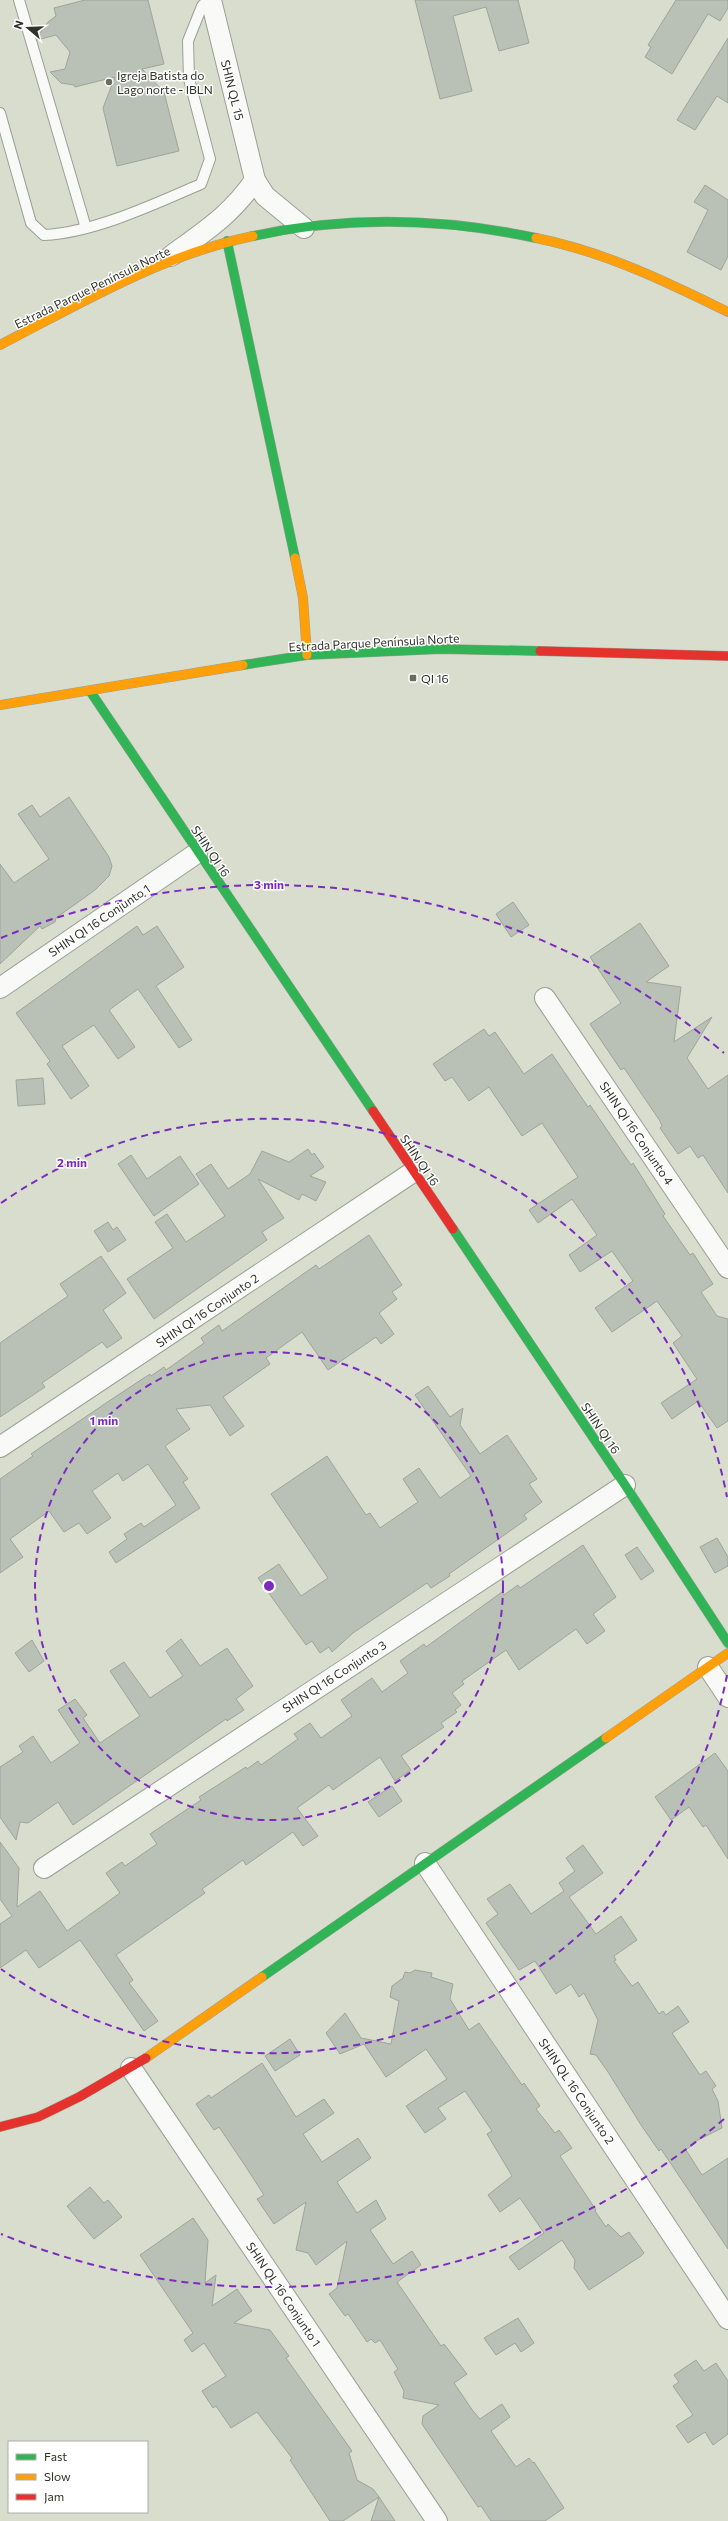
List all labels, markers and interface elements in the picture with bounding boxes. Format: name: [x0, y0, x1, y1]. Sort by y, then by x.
north arrow: [8, 8, 48, 48]
text: N: [11, 19, 26, 31]
street label: SHIN QL 15: [219, 58, 247, 122]
place label: Igreja Batista do Lago norte - IBLN: [117, 68, 213, 96]
marker: Igreja Batista do Lago norte - IBLN: [104, 77, 114, 87]
street label: Estrada Parque Península Norte: [12, 243, 172, 331]
street label: Estrada Parque Península Norte: [288, 631, 460, 653]
place label: QI 16: [421, 671, 449, 685]
marker: QI 16: [408, 673, 418, 683]
street label: SHIN QI 16: [189, 823, 233, 879]
text: 3 min: [254, 877, 284, 891]
street label: SHIN QI 16 Conjunto 1: [46, 881, 152, 959]
street label: SHIN QI 16 Conjunto 4: [597, 1079, 677, 1187]
street label: SHIN QI 16: [398, 1132, 442, 1188]
text: 2 min: [57, 1155, 87, 1169]
street label: SHIN QI 16 Conjunto 2: [153, 1270, 261, 1350]
street label: SHIN QI 16: [579, 1400, 623, 1456]
text: 1 min: [90, 1413, 118, 1427]
centre of rings: [262, 1579, 276, 1593]
street label: SHIN QI 16 Conjunto 3: [279, 1637, 389, 1715]
street label: SHIN QL 16 Conjunto 2: [536, 2036, 618, 2147]
street label: SHIN QL 16 Conjunto 1: [244, 2239, 324, 2349]
legend: [8, 2441, 148, 2513]
text: Fast: [44, 2449, 67, 2463]
text: Slow: [44, 2469, 71, 2483]
text: Jam: [44, 2489, 64, 2504]

